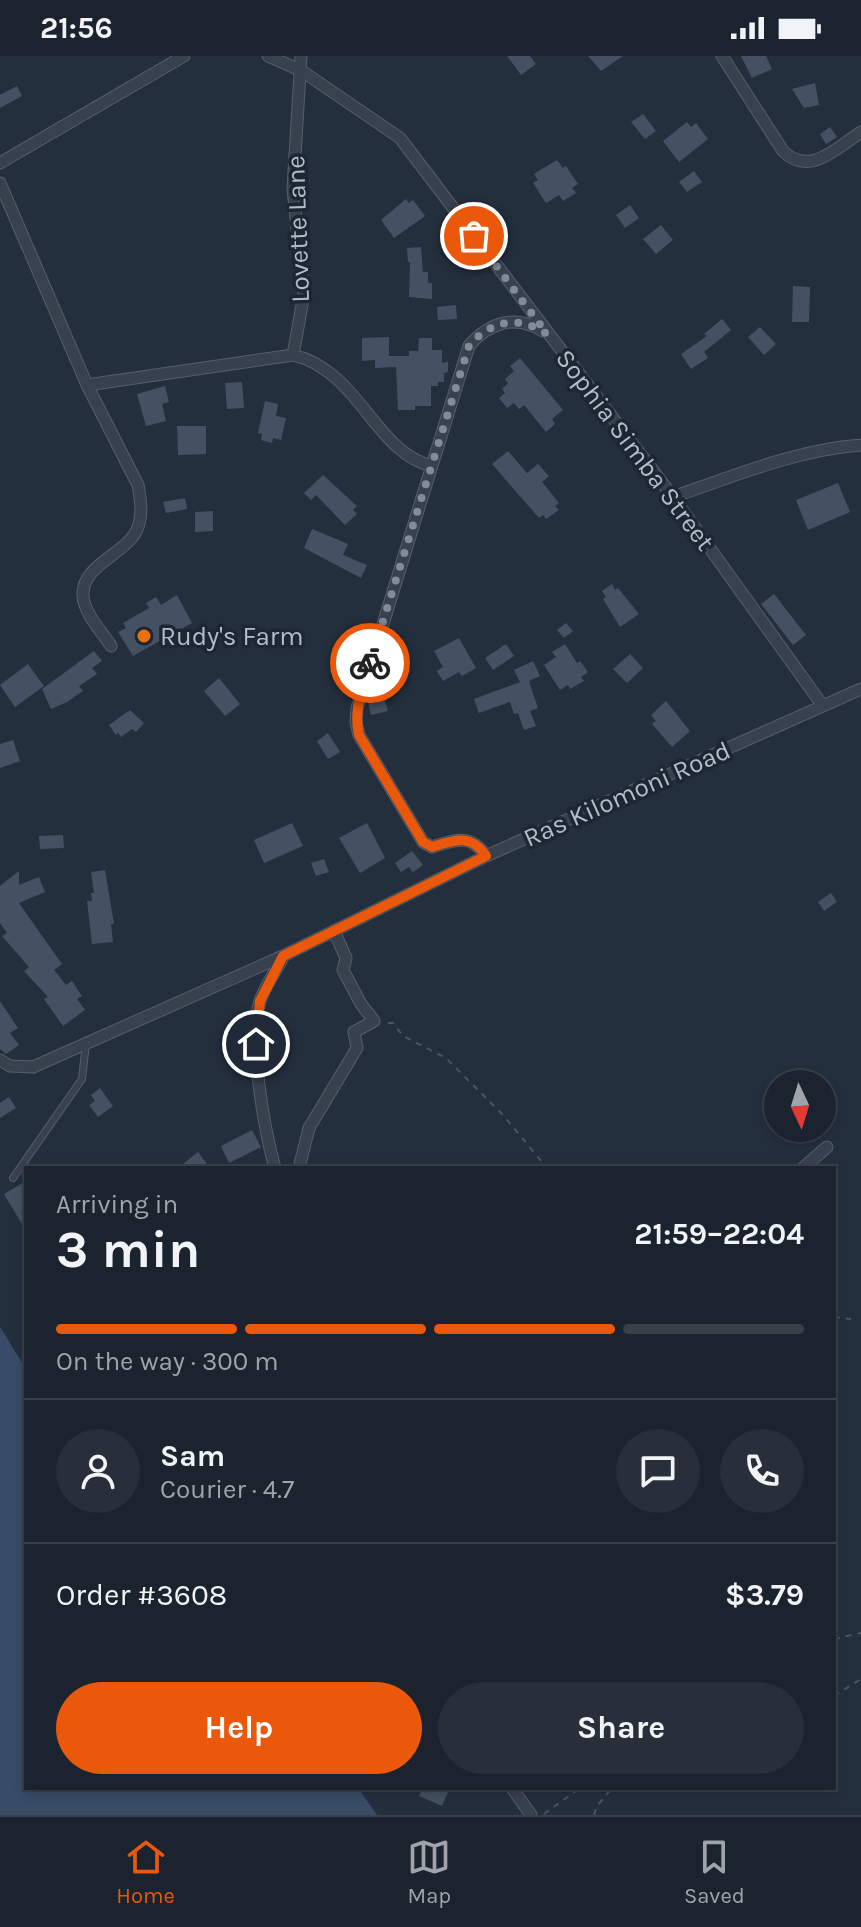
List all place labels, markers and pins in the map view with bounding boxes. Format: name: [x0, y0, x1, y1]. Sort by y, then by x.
pin: [440, 202, 508, 270]
place label: Rudy's Farm: [160, 621, 304, 652]
marker: Rudy's Farm: [135, 627, 153, 645]
pin: [222, 1010, 290, 1078]

